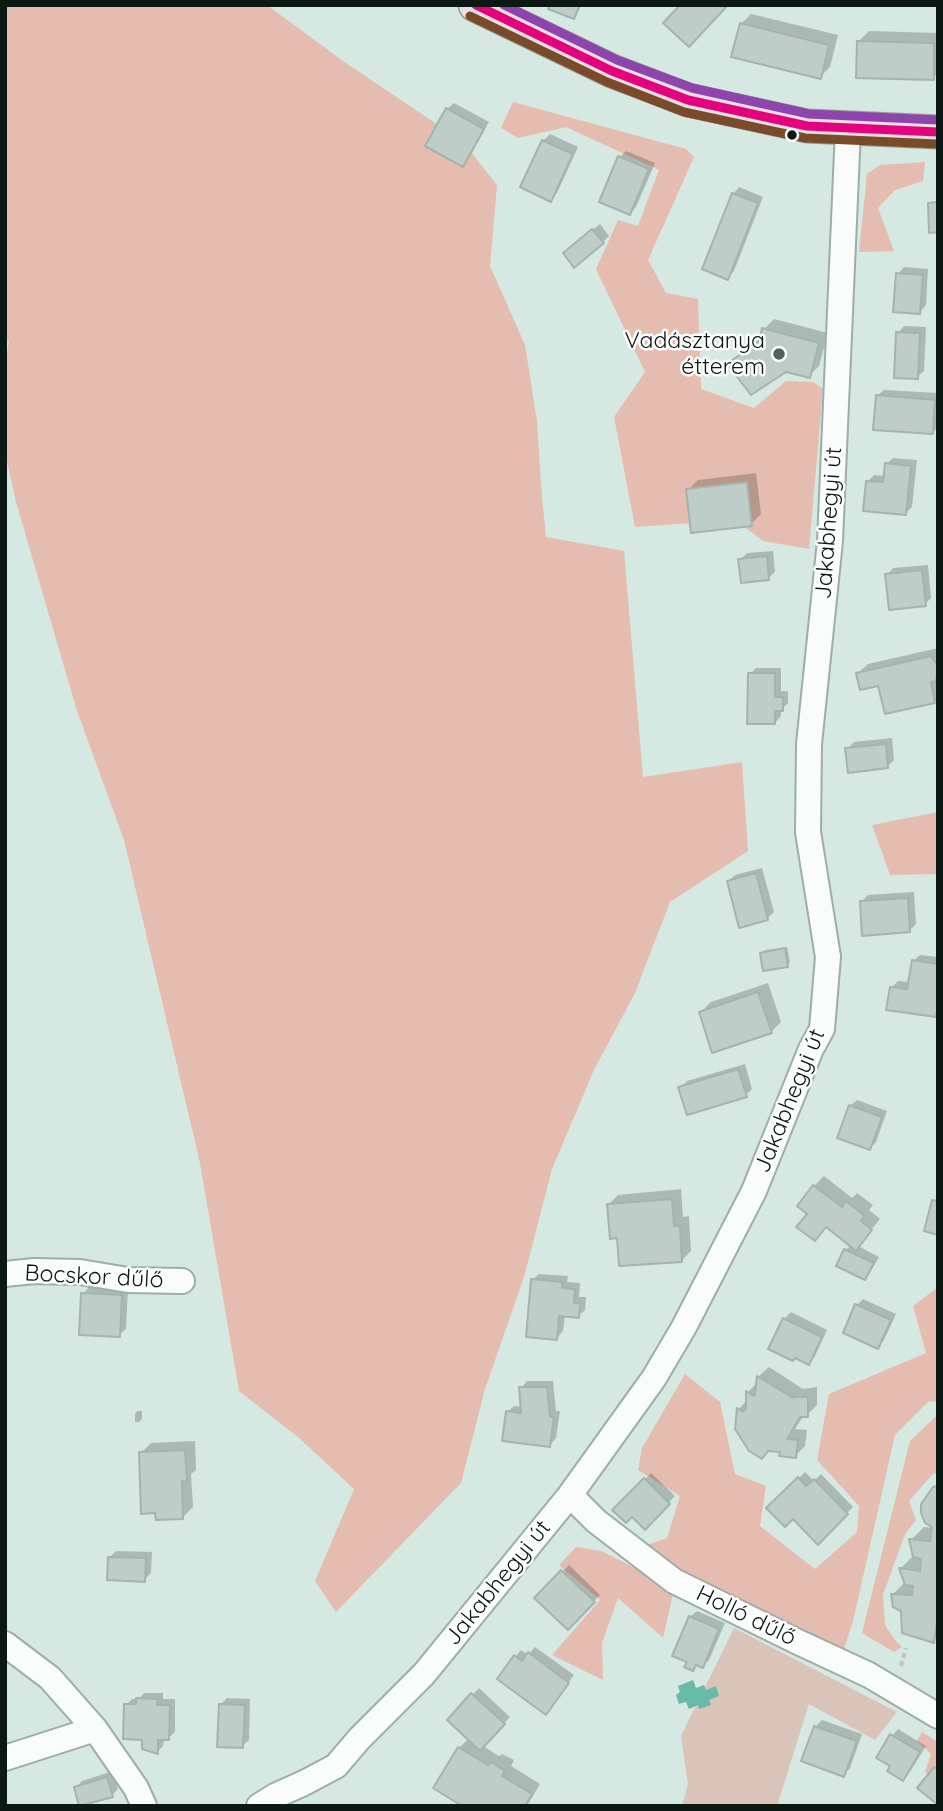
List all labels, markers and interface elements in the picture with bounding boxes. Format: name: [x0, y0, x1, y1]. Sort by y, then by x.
unlabelled marker: [785, 128, 799, 142]
place label: Vadásztanya étterem: [624, 327, 765, 381]
marker: Vadásztanya étterem: [771, 346, 787, 362]
street label: Jakabhegyi út: [810, 446, 848, 600]
street label: Jakabhegyi út: [749, 1025, 831, 1177]
street label: Bocskor dűlő: [24, 1260, 164, 1294]
street label: Jakabhegyi út: [439, 1515, 557, 1651]
street label: Holló dűlő: [692, 1580, 800, 1652]

